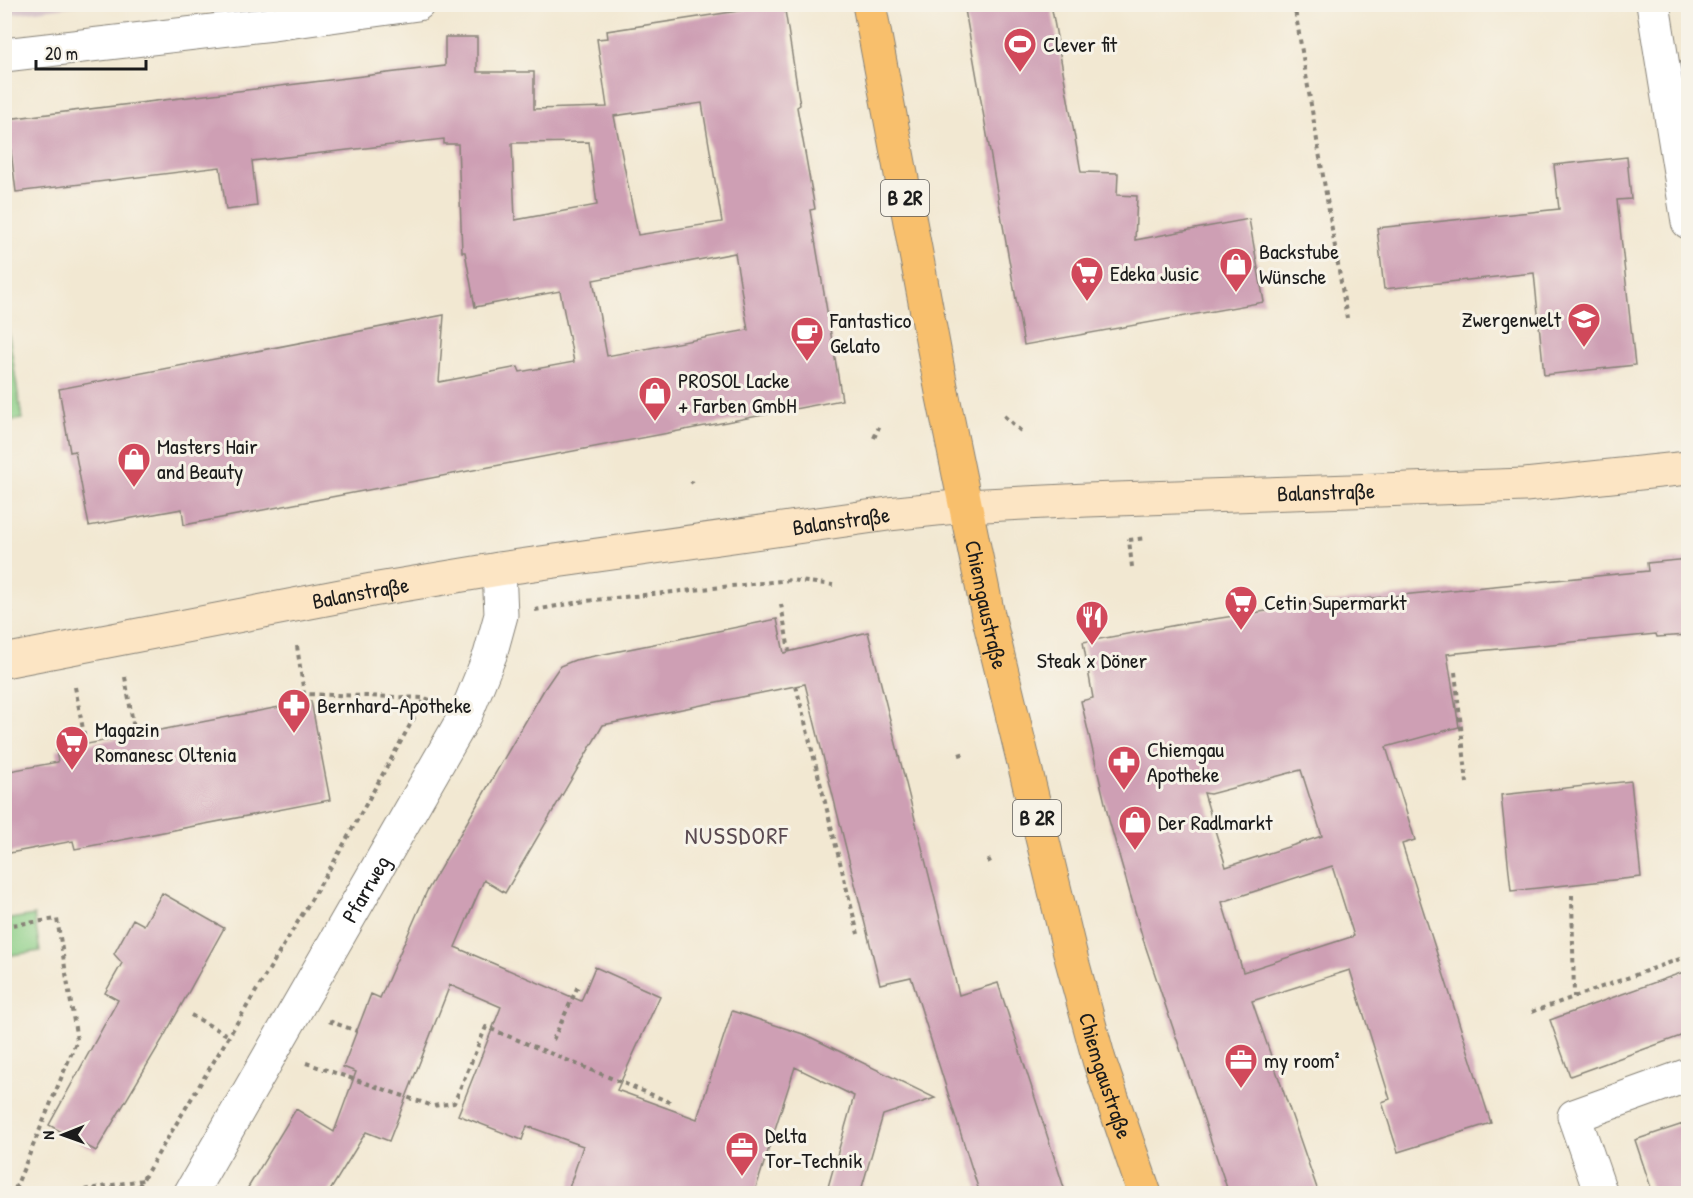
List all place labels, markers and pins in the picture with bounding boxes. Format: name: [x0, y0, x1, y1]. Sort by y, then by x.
sports icon: Clever fit: [1002, 26, 1038, 73]
place label: Clever fit: [1043, 29, 1118, 59]
place label: Backstube Wünsche: [1259, 236, 1339, 291]
shop icon: Backstube Wünsche: [1218, 246, 1254, 293]
supermarket icon: Edeka Jusic: [1069, 255, 1105, 302]
place label: Edeka Jusic: [1110, 258, 1199, 288]
school or university icon: Zwergenwelt: [1566, 301, 1602, 348]
place label: Zwergenwelt: [1462, 304, 1561, 334]
place label: Fantastico Gelato: [829, 305, 912, 360]
cafe icon: Fantastico Gelato: [789, 315, 825, 362]
place label: PROSOL Lacke + Farben GmbH: [678, 365, 797, 420]
shop icon: PROSOL Lacke + Farben GmbH: [637, 375, 673, 422]
place label: Masters Hair and Beauty: [157, 431, 258, 486]
shop icon: Masters Hair and Beauty: [116, 441, 152, 488]
supermarket icon: Cetin Supermarkt: [1223, 584, 1259, 631]
place label: Cetin Supermarkt: [1264, 587, 1407, 617]
restaurant icon: Steak x Döner: [1074, 599, 1110, 646]
place label: Steak x Döner: [1037, 645, 1148, 675]
pharmacy icon: Bernhard-Apotheke: [276, 687, 312, 734]
place label: Bernhard-Apotheke: [317, 690, 472, 720]
place label: Magazin Romanesc Oltenia: [95, 714, 236, 769]
supermarket icon: Magazin Romanesc Oltenia: [54, 724, 90, 771]
place label: Chiemgau Apotheke: [1147, 734, 1224, 789]
pharmacy icon: Chiemgau Apotheke: [1106, 744, 1142, 791]
shop icon: Der Radlmarkt: [1117, 804, 1153, 851]
place label: Der Radlmarkt: [1158, 807, 1273, 837]
office icon: my room²: [1223, 1042, 1259, 1089]
place label: my room²: [1264, 1045, 1340, 1075]
place label: Delta Tor-Technik: [765, 1120, 862, 1175]
office icon: Delta Tor-Technik: [724, 1130, 760, 1177]

